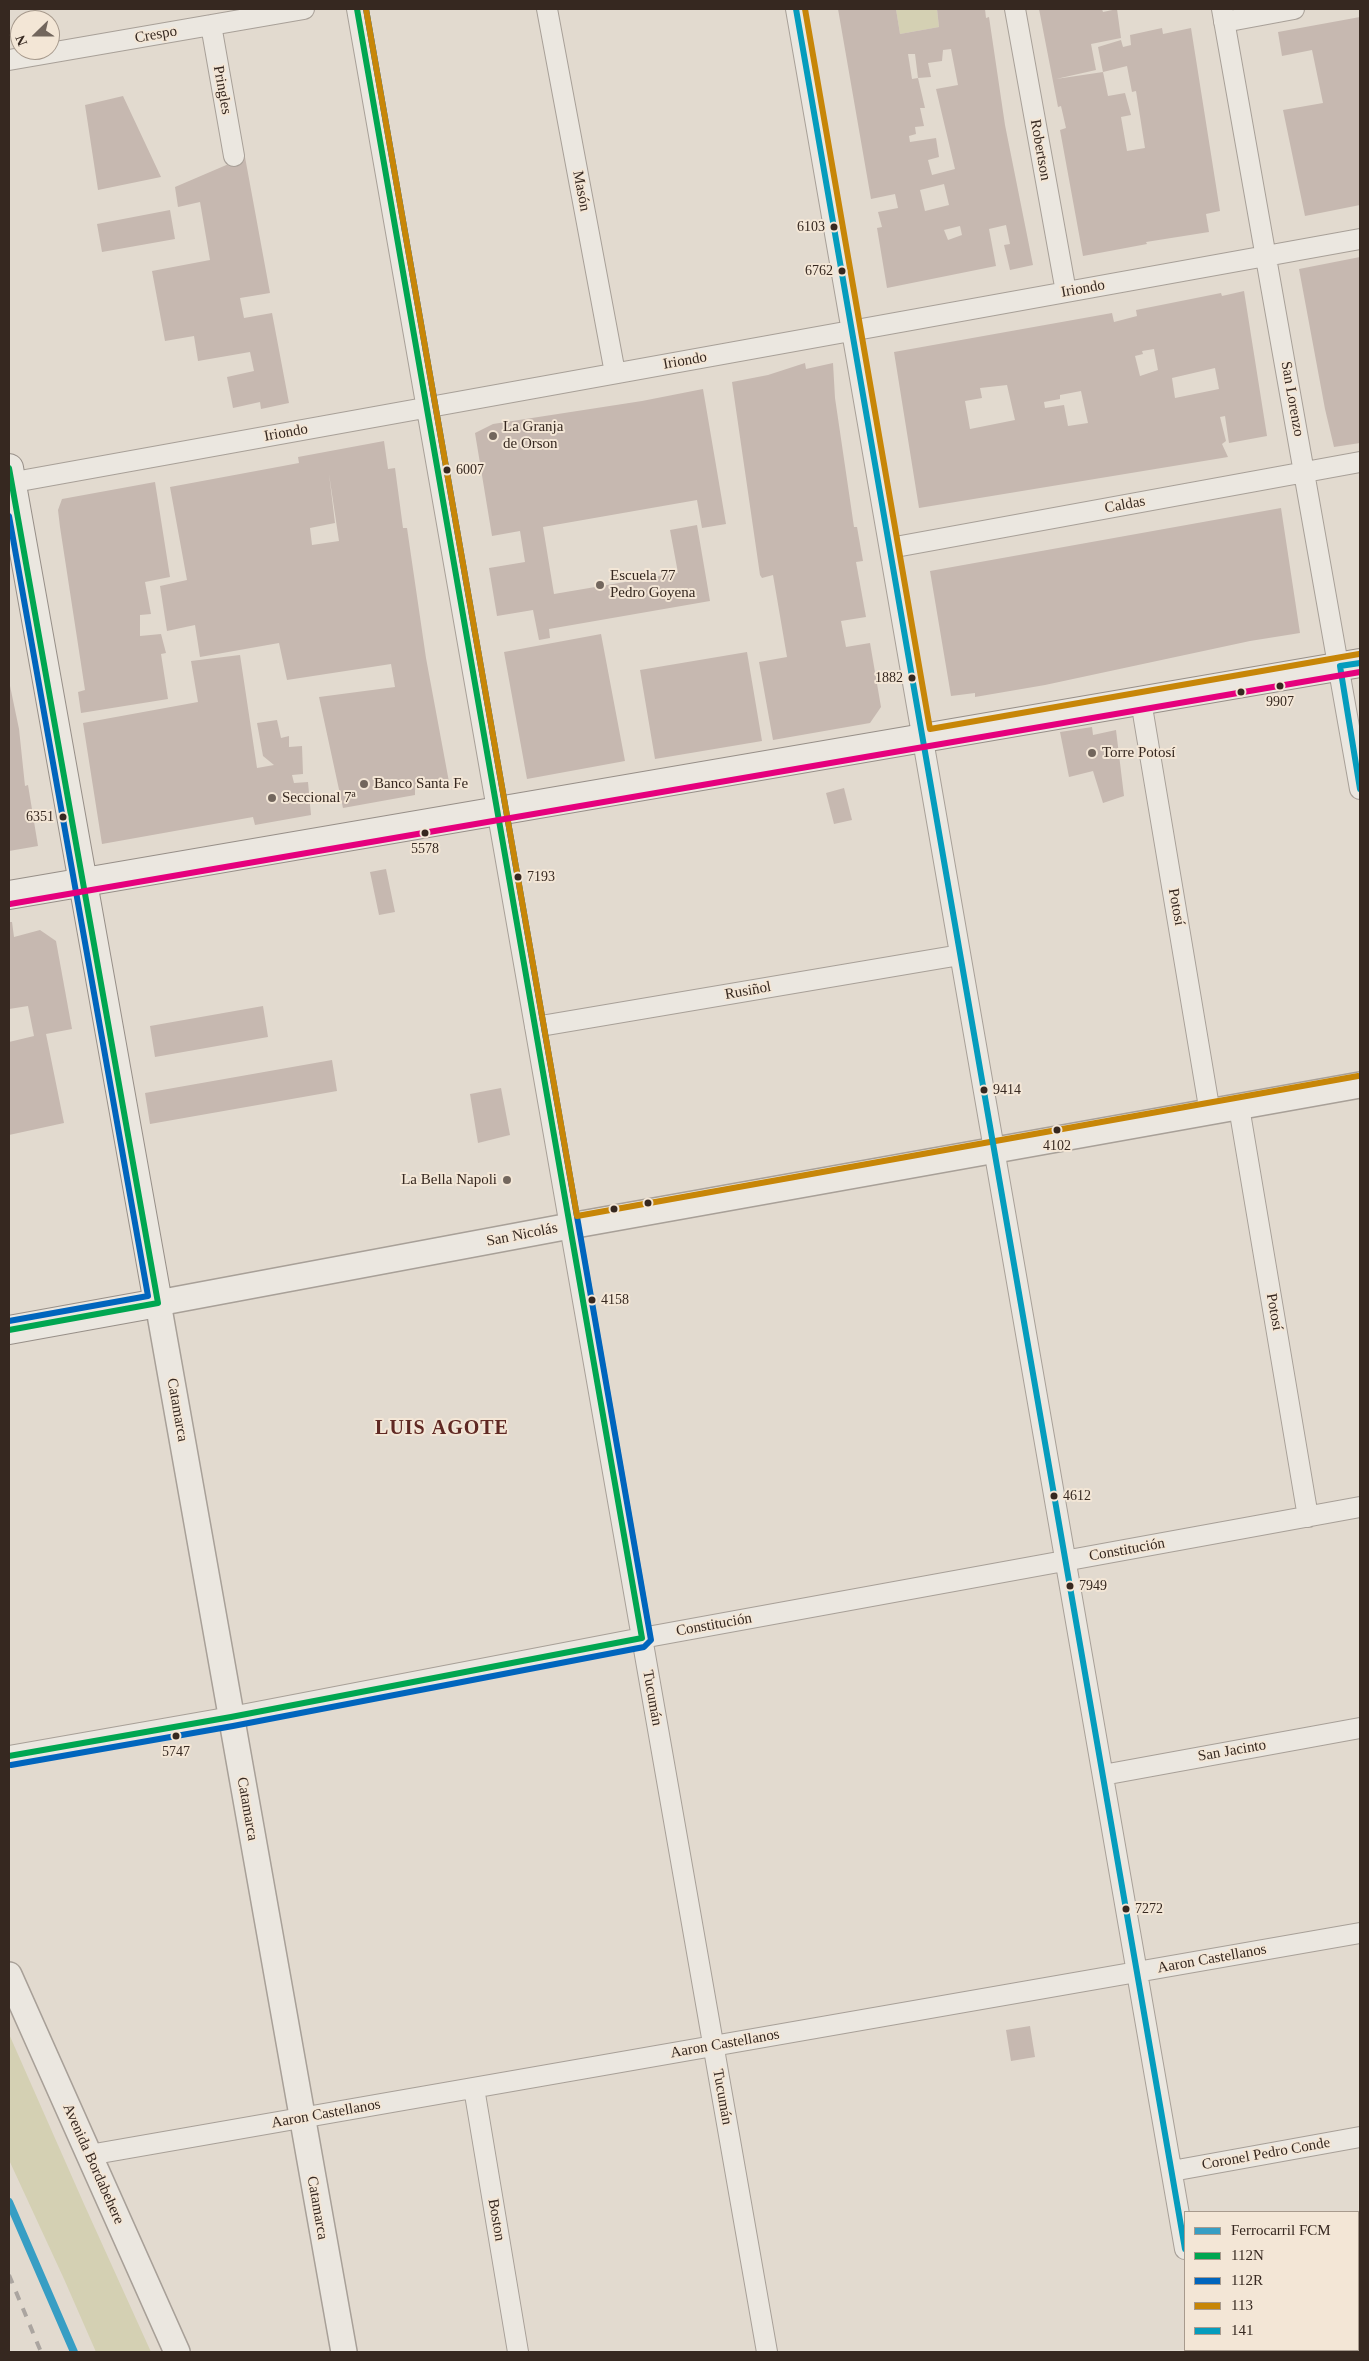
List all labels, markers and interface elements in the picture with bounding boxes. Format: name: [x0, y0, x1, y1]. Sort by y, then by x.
north arrow: [10, 10, 60, 60]
street label: Crespo: [134, 22, 178, 48]
text: N: [13, 33, 30, 48]
street label: Pringles: [209, 64, 235, 116]
street label: Robertson: [1026, 118, 1054, 182]
street label: Masón: [568, 169, 594, 213]
place label: 6103: [797, 219, 825, 235]
marker: 6103: [829, 222, 839, 232]
place label: 6762: [805, 263, 833, 279]
marker: 6762: [837, 266, 847, 276]
street label: Iriondo: [1060, 276, 1106, 302]
street label: Iriondo: [662, 348, 708, 374]
street label: San Lorenzo: [1277, 360, 1307, 438]
place label: La Granja de Orson: [503, 418, 563, 453]
street label: Iriondo: [263, 420, 309, 446]
marker: La Granja de Orson: [487, 430, 499, 442]
place label: 6007: [456, 462, 484, 478]
marker: 6007: [442, 465, 452, 475]
street label: Caldas: [1103, 493, 1147, 517]
place label: Escuela 77 Pedro Goyena: [610, 567, 695, 602]
marker: Escuela 77 Pedro Goyena: [594, 579, 606, 591]
place label: 1882: [875, 670, 903, 686]
marker: 1882: [907, 673, 917, 683]
marker: 9907: [1275, 681, 1285, 691]
unlabelled marker: [1236, 687, 1246, 697]
place label: 9907: [1266, 694, 1294, 710]
place label: Torre Potosí: [1102, 744, 1176, 762]
marker: Torre Potosí: [1086, 747, 1098, 759]
place label: Banco Santa Fe: [374, 775, 468, 793]
marker: Banco Santa Fe: [358, 778, 370, 790]
place label: Seccional 7ª: [282, 789, 356, 807]
marker: Seccional 7ª: [266, 792, 278, 804]
place label: 6351: [26, 809, 54, 825]
marker: 6351: [58, 812, 68, 822]
marker: 5578: [420, 828, 430, 838]
place label: 5578: [411, 841, 439, 857]
place label: 7193: [527, 869, 555, 885]
marker: 7193: [513, 872, 523, 882]
street label: Potosí: [1164, 887, 1188, 927]
street label: Rusiñol: [723, 978, 773, 1004]
place label: 9414: [993, 1082, 1021, 1098]
marker: 9414: [979, 1085, 989, 1095]
marker: 4102: [1052, 1125, 1062, 1135]
place label: 4102: [1043, 1138, 1071, 1154]
place label: La Bella Napoli: [401, 1171, 497, 1189]
marker: La Bella Napoli: [501, 1174, 513, 1186]
unlabelled marker: [643, 1198, 653, 1208]
unlabelled marker: [609, 1204, 619, 1214]
street label: San Nicolás: [485, 1219, 559, 1251]
place label: 4158: [601, 1292, 629, 1308]
street label: Potosí: [1262, 1292, 1286, 1332]
marker: 4158: [587, 1295, 597, 1305]
street label: Catamarca: [163, 1377, 191, 1443]
district label: LUIS AGOTE: [374, 1417, 510, 1441]
place label: 4612: [1063, 1488, 1091, 1504]
marker: 4612: [1049, 1491, 1059, 1501]
street label: Constitución: [1088, 1534, 1166, 1566]
place label: 7949: [1079, 1578, 1107, 1594]
marker: 7949: [1065, 1581, 1075, 1591]
street label: Constitución: [675, 1609, 753, 1641]
street label: Tucumán: [638, 1669, 666, 1727]
marker: 5747: [171, 1731, 181, 1741]
street label: San Jacinto: [1197, 1736, 1267, 1766]
place label: 5747: [162, 1744, 190, 1760]
street label: Catamarca: [233, 1776, 261, 1842]
place label: 7272: [1135, 1901, 1163, 1917]
marker: 7272: [1121, 1904, 1131, 1914]
street label: Aaron Castellanos: [1156, 1941, 1268, 1977]
street label: Aaron Castellanos: [669, 2026, 781, 2062]
street label: Tucumán: [708, 2068, 736, 2126]
street label: Aaron Castellanos: [270, 2096, 382, 2132]
street label: Avenida Bordabehere: [58, 2101, 128, 2227]
street label: Coronel Pedro Conde: [1200, 2134, 1332, 2174]
street label: Catamarca: [303, 2175, 331, 2241]
street label: Boston: [483, 2198, 509, 2242]
legend: [1184, 2211, 1359, 2351]
text: Ferrocarril FCM: [1231, 2222, 1331, 2238]
text: 112N: [1231, 2247, 1264, 2263]
text: 112R: [1231, 2272, 1263, 2288]
text: 113: [1231, 2297, 1253, 2313]
text: 141: [1231, 2322, 1254, 2338]

